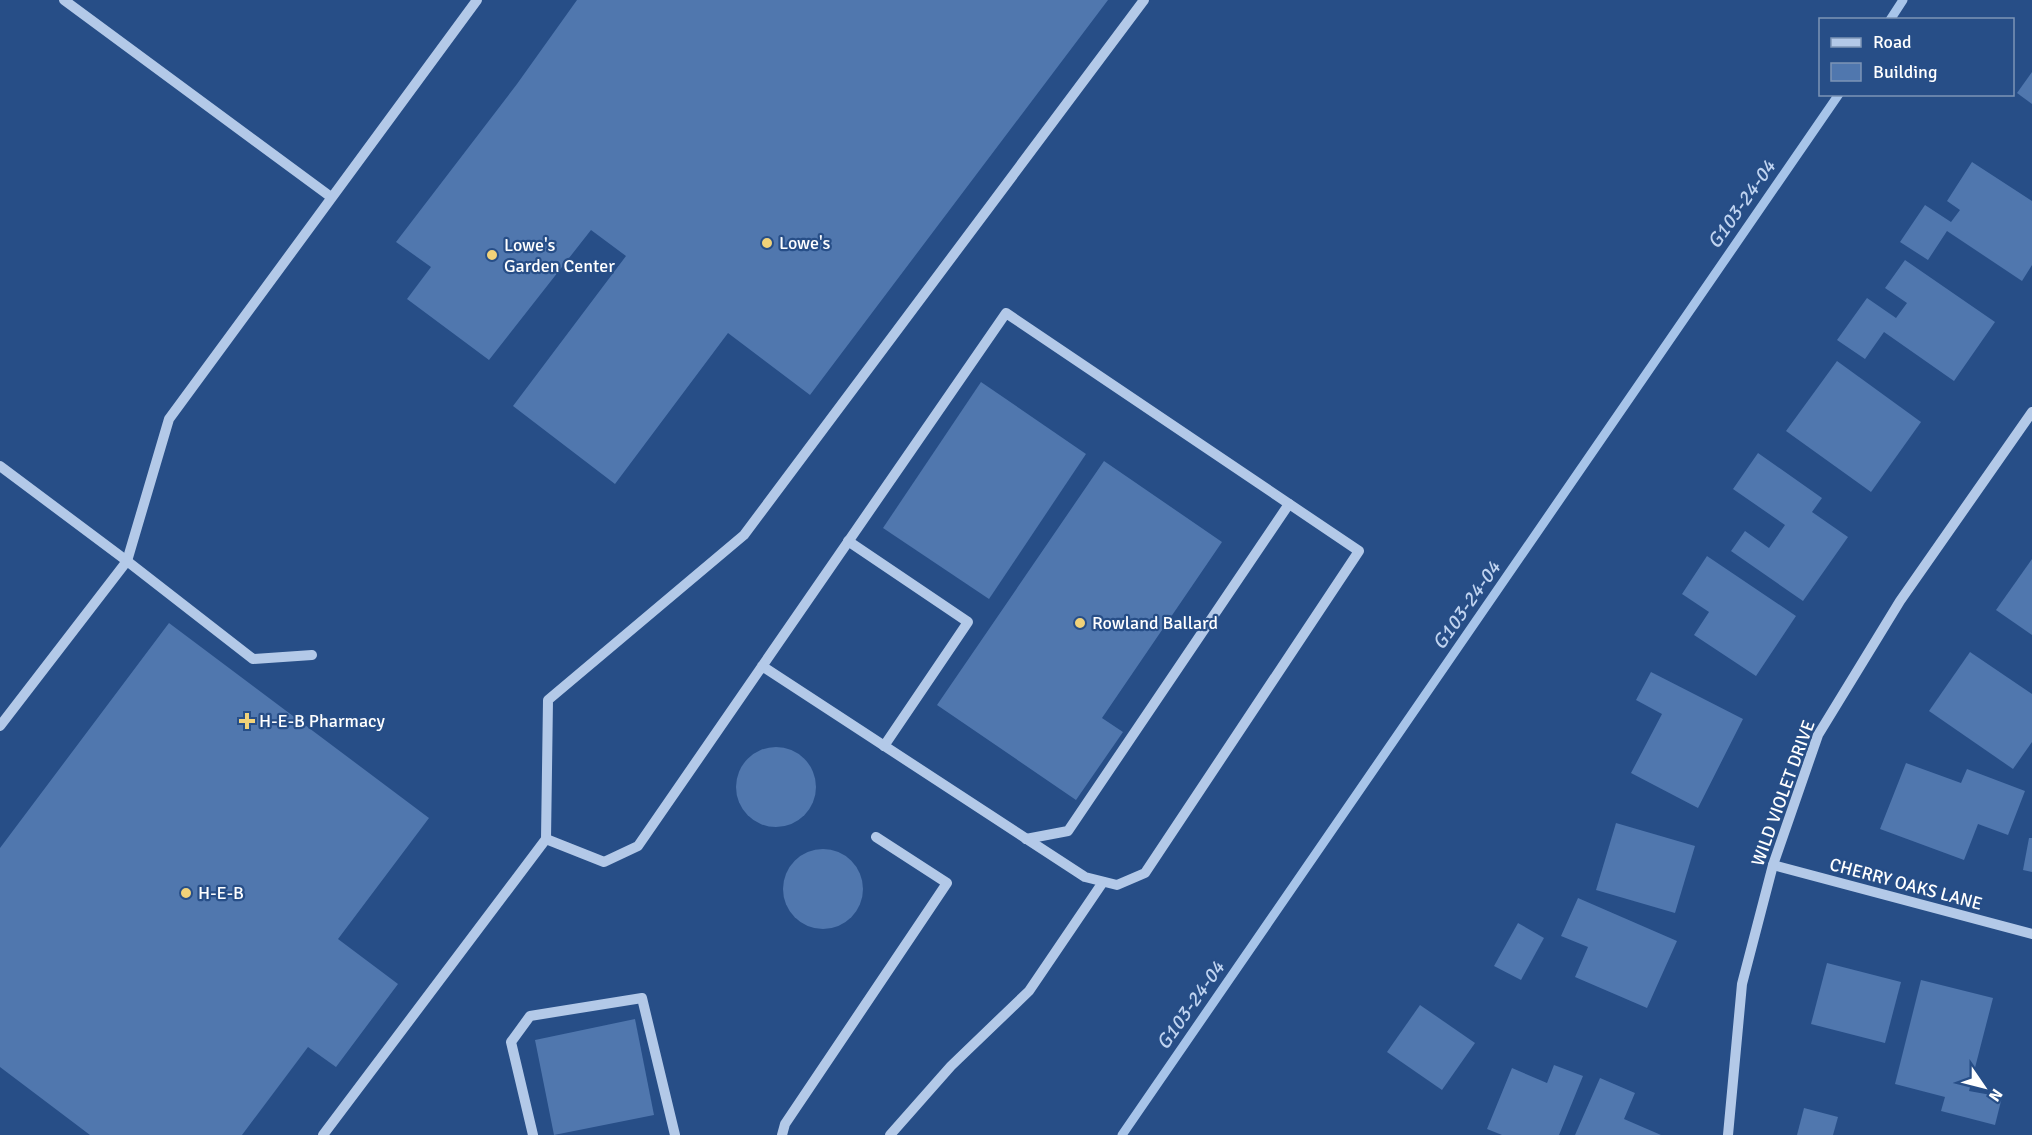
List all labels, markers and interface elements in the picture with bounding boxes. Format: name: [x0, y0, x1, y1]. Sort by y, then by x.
legend: [1819, 18, 2014, 96]
text: Road: [1873, 31, 1912, 53]
text: Building: [1873, 61, 1937, 83]
water label: G103-24-04: [1702, 154, 1782, 253]
place label: Lowe's: [779, 232, 831, 254]
place label: Lowe's Garden Center: [504, 234, 615, 277]
marker: Lowe's: [760, 236, 774, 250]
marker: Lowe's Garden Center: [485, 248, 499, 262]
water label: G103-24-04: [1427, 555, 1507, 654]
place label: Rowland Ballard: [1092, 612, 1218, 634]
marker: Rowland Ballard: [1073, 616, 1087, 630]
place label: H-E-B Pharmacy: [259, 710, 385, 732]
marker: H-E-B Pharmacy: [240, 714, 254, 728]
street label: WILD VIOLET DRIVE: [1746, 717, 1820, 869]
street label: CHERRY OAKS LANE: [1827, 853, 1985, 915]
place label: H-E-B: [198, 882, 244, 904]
marker: H-E-B: [179, 886, 193, 900]
water label: G103-24-04: [1151, 955, 1231, 1054]
north arrow: [1954, 1057, 2014, 1117]
text: N: [1984, 1085, 2007, 1105]

